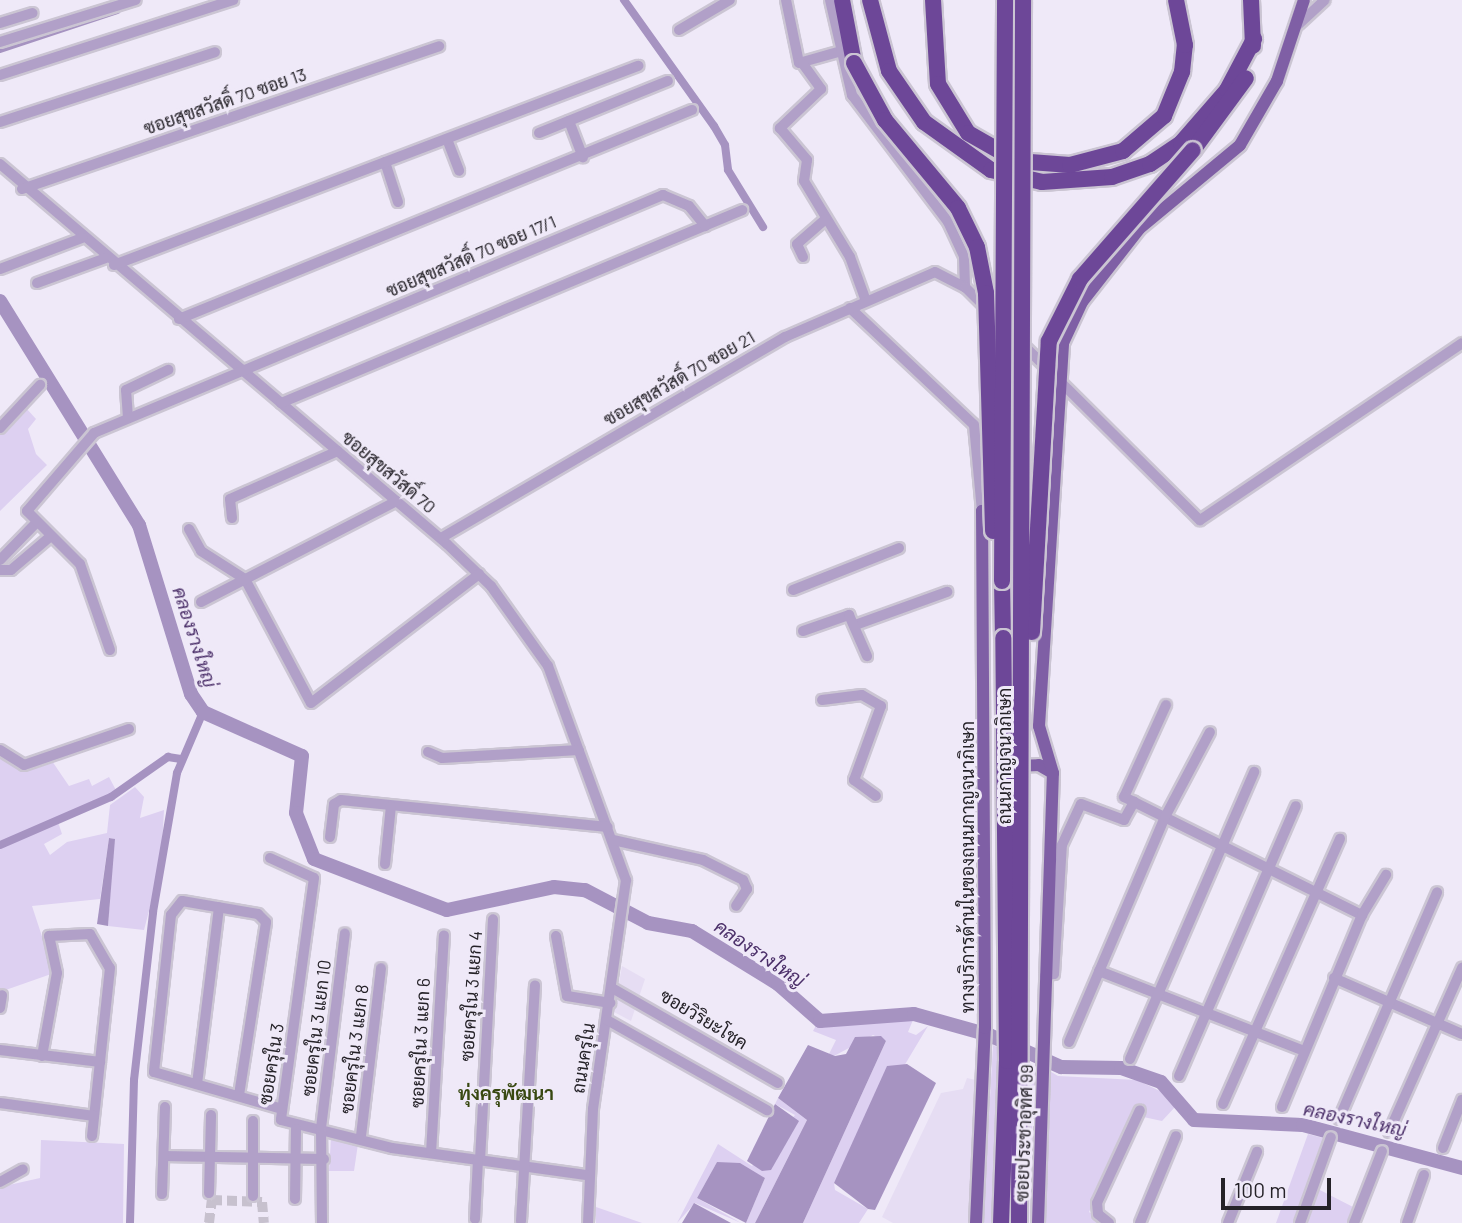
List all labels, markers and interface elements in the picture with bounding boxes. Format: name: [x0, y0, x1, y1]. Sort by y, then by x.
street label: ซอยสุขสวัสดิ์ 70 ซอย 13: [141, 63, 309, 139]
street label: ซอยสุขสวัสดิ์ 70 ซอย 17/1: [383, 210, 559, 302]
street label: ซอยสุขสวัสดิ์ 70 ซอย 21: [600, 326, 758, 430]
street label: ซอยสุขสวัสดิ์ 70: [338, 426, 440, 518]
water label: คลองรางใหญ่: [168, 584, 222, 690]
street label: ถนนกาญจนาภิเษก: [993, 688, 1015, 824]
street label: ทางบริการด้านในของถนนกาญจนาภิเษก: [956, 721, 978, 1013]
water label: คลองรางใหญ่: [710, 914, 810, 992]
street label: ซอยครุใน 3 แยก 4: [456, 930, 486, 1062]
street label: ซอยครุใน 3 แยก 10: [297, 958, 335, 1098]
street label: ซอยครุใน 3 แยก 6: [406, 977, 434, 1109]
street label: ซอยครุใน 3 แยก 8: [335, 983, 373, 1115]
street label: ซอยวิริยะโชค: [656, 984, 752, 1054]
street label: ซอยครุใน 3: [254, 1021, 288, 1107]
street label: ถนนครุใน: [567, 1021, 599, 1095]
street label: ซอยประชาอุทิศ 99: [1011, 1064, 1037, 1202]
district label: ทุ่งครุพัฒนา: [458, 1082, 554, 1104]
water label: คลองรางใหญ่: [1302, 1097, 1408, 1141]
scale bar: [1224, 1164, 1334, 1208]
text: 100 m: [1234, 1177, 1287, 1202]

